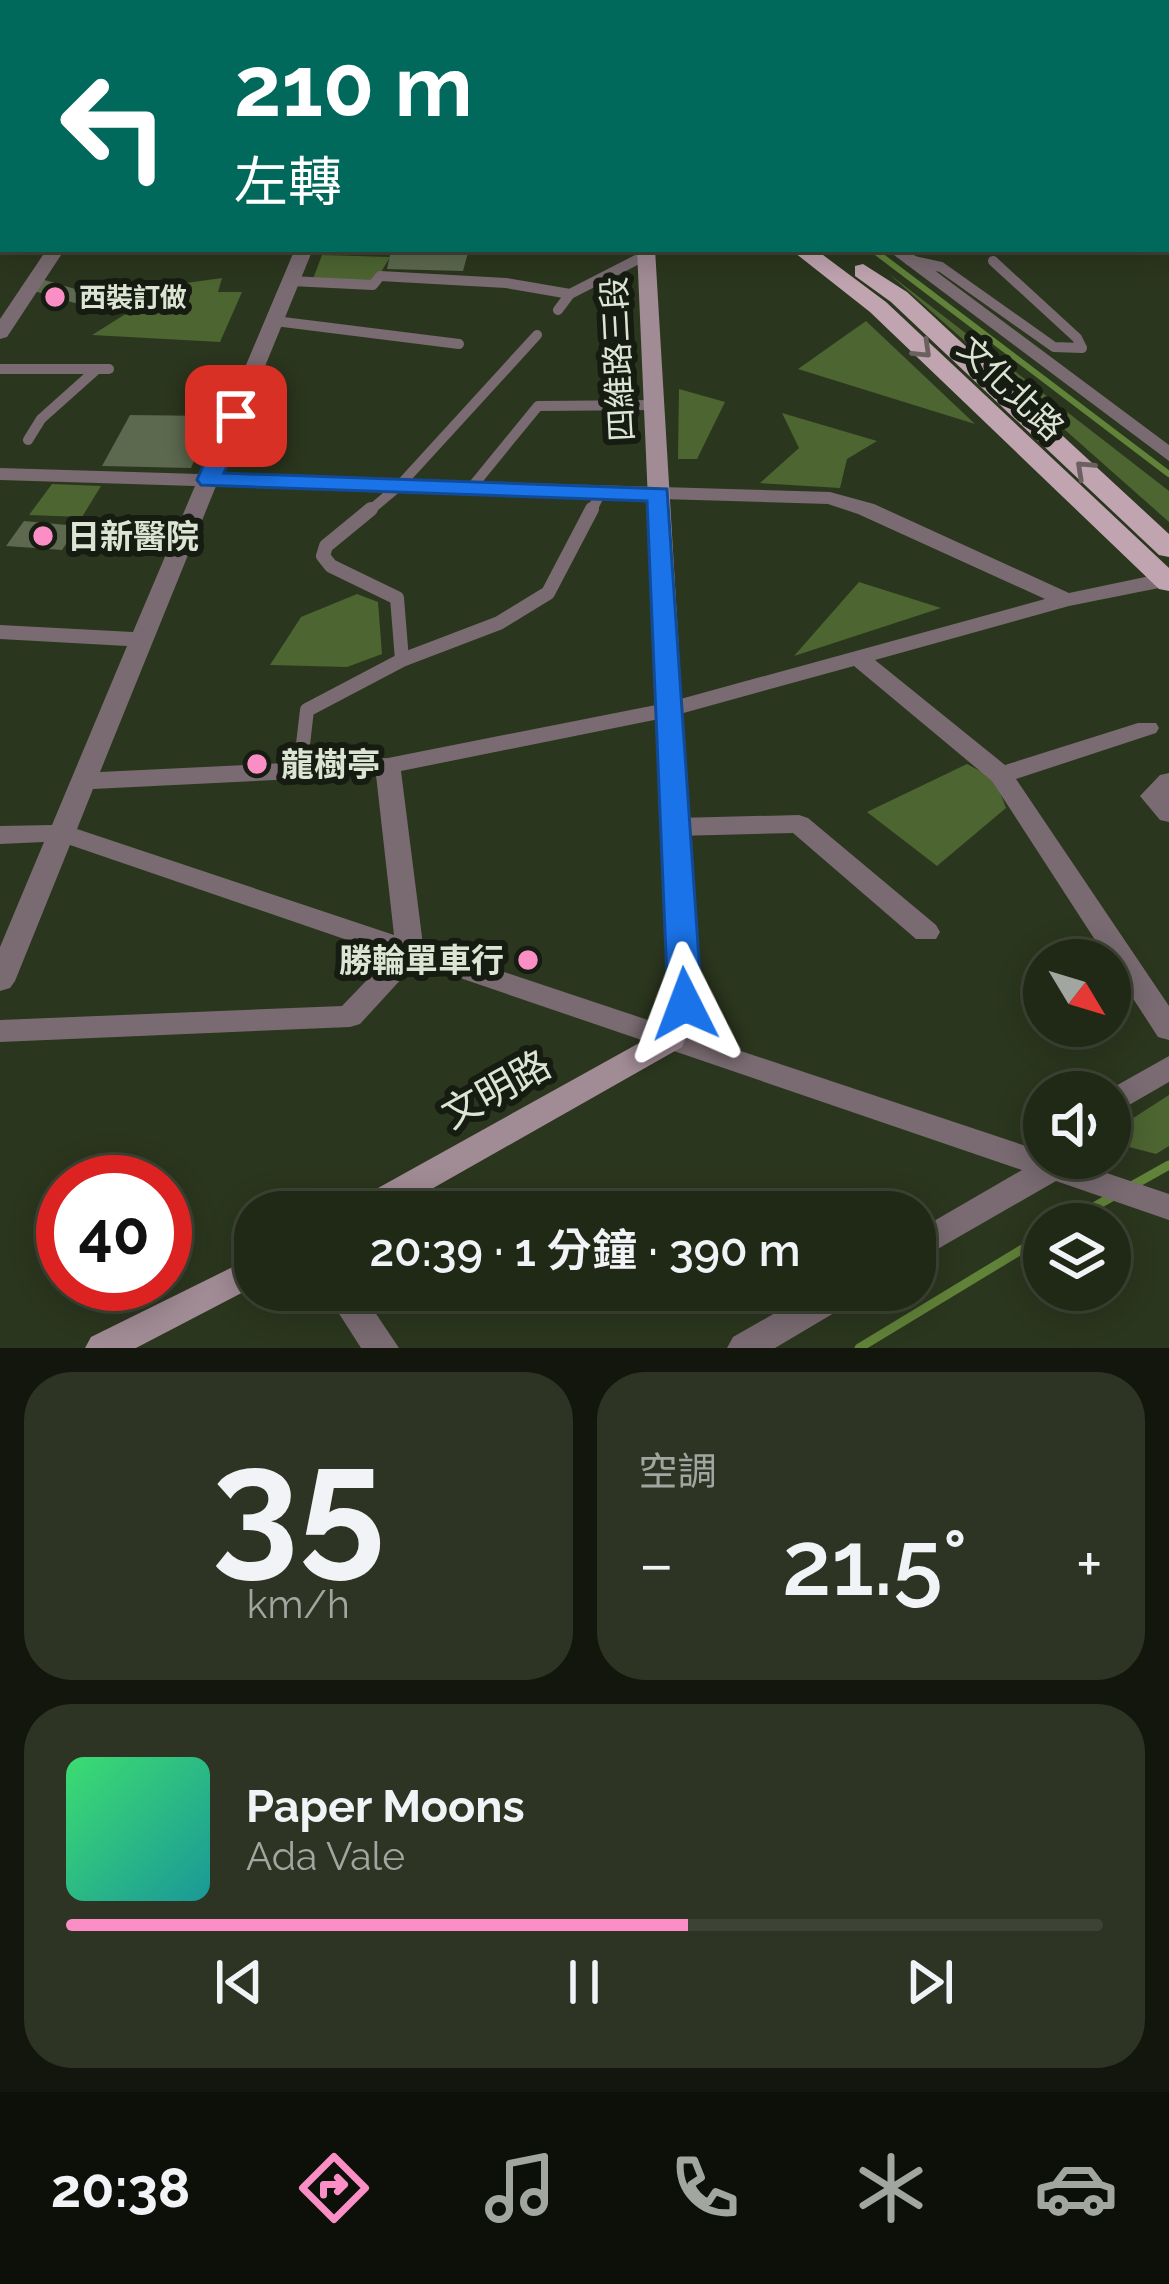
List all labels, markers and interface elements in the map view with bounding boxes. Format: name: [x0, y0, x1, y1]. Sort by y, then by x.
text: 210 m: [234, 37, 473, 136]
icon: left: [36, 48, 192, 204]
text: 左轉: [234, 150, 342, 214]
street label: 四維路三段: [594, 276, 642, 442]
place label: 西裝訂做: [79, 282, 187, 313]
marker: 西裝訂做: [42, 284, 68, 310]
street label: 文化北路: [950, 328, 1072, 448]
one-way arrow: [909, 336, 931, 358]
pin: [185, 365, 287, 467]
icon: arrive: [203, 383, 269, 449]
one-way arrow: [1076, 462, 1097, 484]
place label: 日新醫院: [67, 517, 199, 556]
marker: 日新醫院: [30, 523, 56, 549]
place label: 龍樹亭: [281, 745, 380, 784]
marker: 龍樹亭: [244, 751, 270, 777]
north arrow: [1023, 939, 1131, 1047]
map controls: [1023, 939, 1131, 1311]
place label: 勝輪單車行: [339, 941, 504, 980]
position arrow: [622, 941, 748, 1067]
marker: 勝輪單車行: [515, 947, 541, 973]
street label: 文明路: [434, 1041, 558, 1137]
button: sound: [1023, 1071, 1131, 1179]
speed limit sign: 40: [36, 1155, 192, 1311]
button: layers: [1023, 1203, 1131, 1311]
text: 20:39 · 1 分鐘 · 390 m: [369, 1224, 801, 1277]
text: 35: [212, 1411, 385, 1595]
text: 空調: [639, 1448, 717, 1494]
text: 21.5°: [782, 1510, 968, 1616]
text: −: [639, 1525, 674, 1602]
text: +: [1076, 1525, 1103, 1602]
text: km/h: [247, 1581, 350, 1627]
text: Paper Moons: [246, 1780, 525, 1833]
text: Ada Vale: [246, 1833, 405, 1879]
icon: previous: [206, 1949, 272, 2015]
icon: pause: [551, 1949, 617, 2015]
icon: next: [897, 1949, 963, 2015]
icon: directions: [292, 2146, 376, 2230]
icon: music: [478, 2146, 562, 2230]
icon: phone: [663, 2146, 747, 2230]
icon: climate: [849, 2146, 933, 2230]
icon: car: [1034, 2146, 1118, 2230]
text: 20:38: [51, 2156, 190, 2220]

